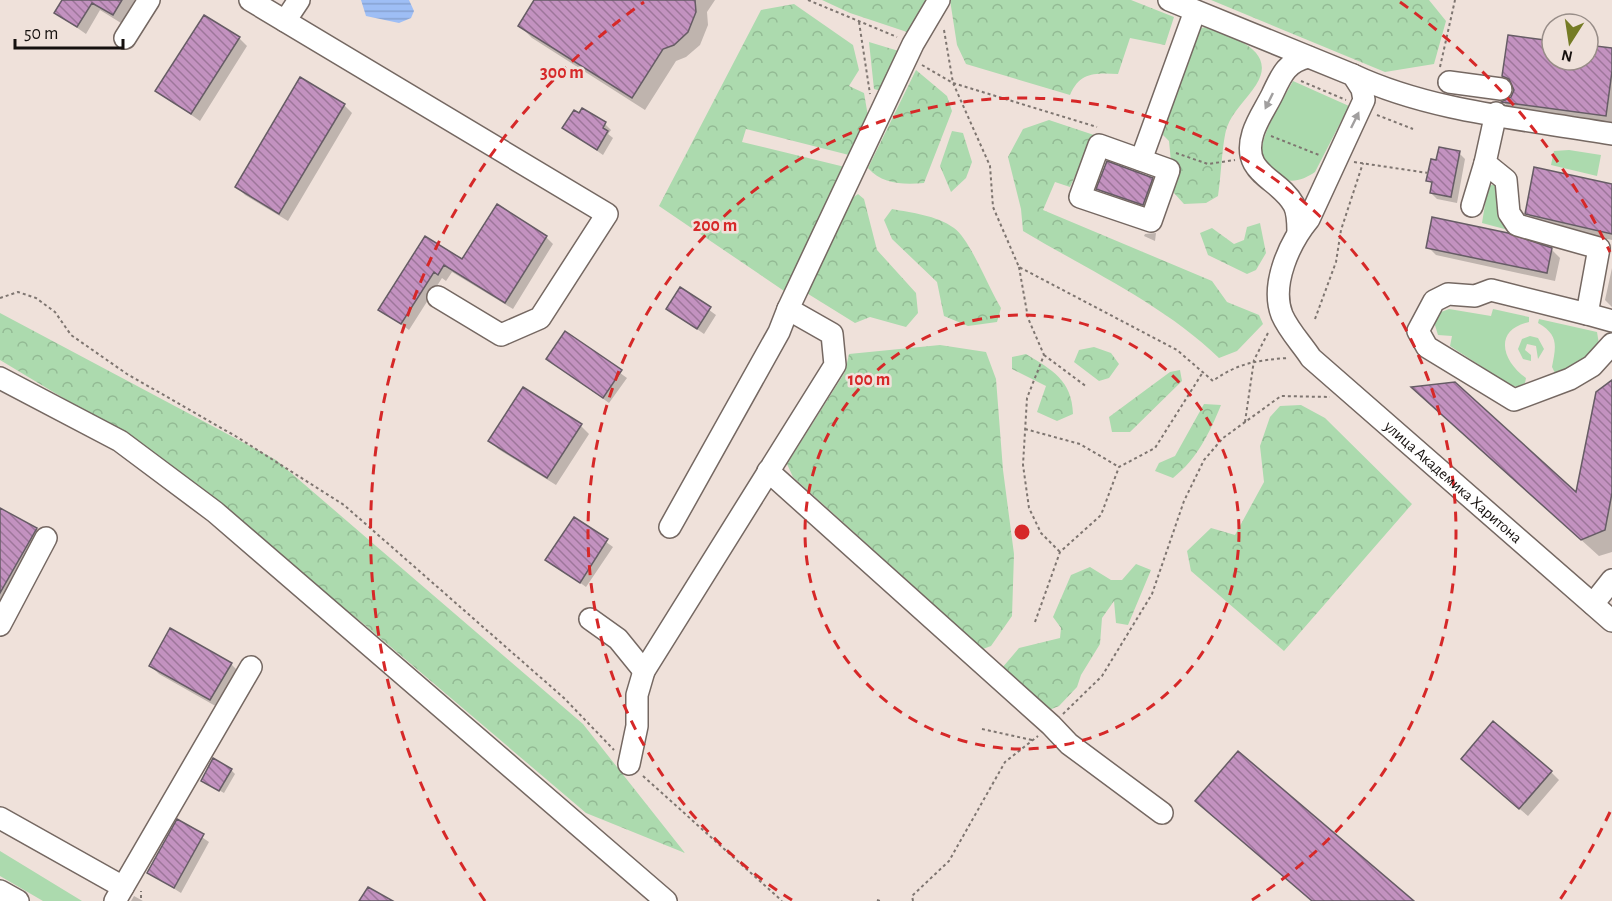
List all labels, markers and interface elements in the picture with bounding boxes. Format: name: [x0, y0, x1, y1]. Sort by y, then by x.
scale bar: [15, 12, 123, 50]
north arrow: [1540, 12, 1600, 72]
text: 50 m: [24, 25, 58, 43]
text: N: [1560, 47, 1574, 65]
text: 300 m: [540, 64, 584, 82]
one-way arrow: [1264, 93, 1273, 110]
one-way arrow: [1350, 111, 1359, 128]
text: 200 m: [693, 217, 737, 235]
text: 100 m: [848, 371, 890, 389]
street label: улица Академика Харитона: [1380, 417, 1525, 546]
centre of rings: [1012, 522, 1032, 542]

